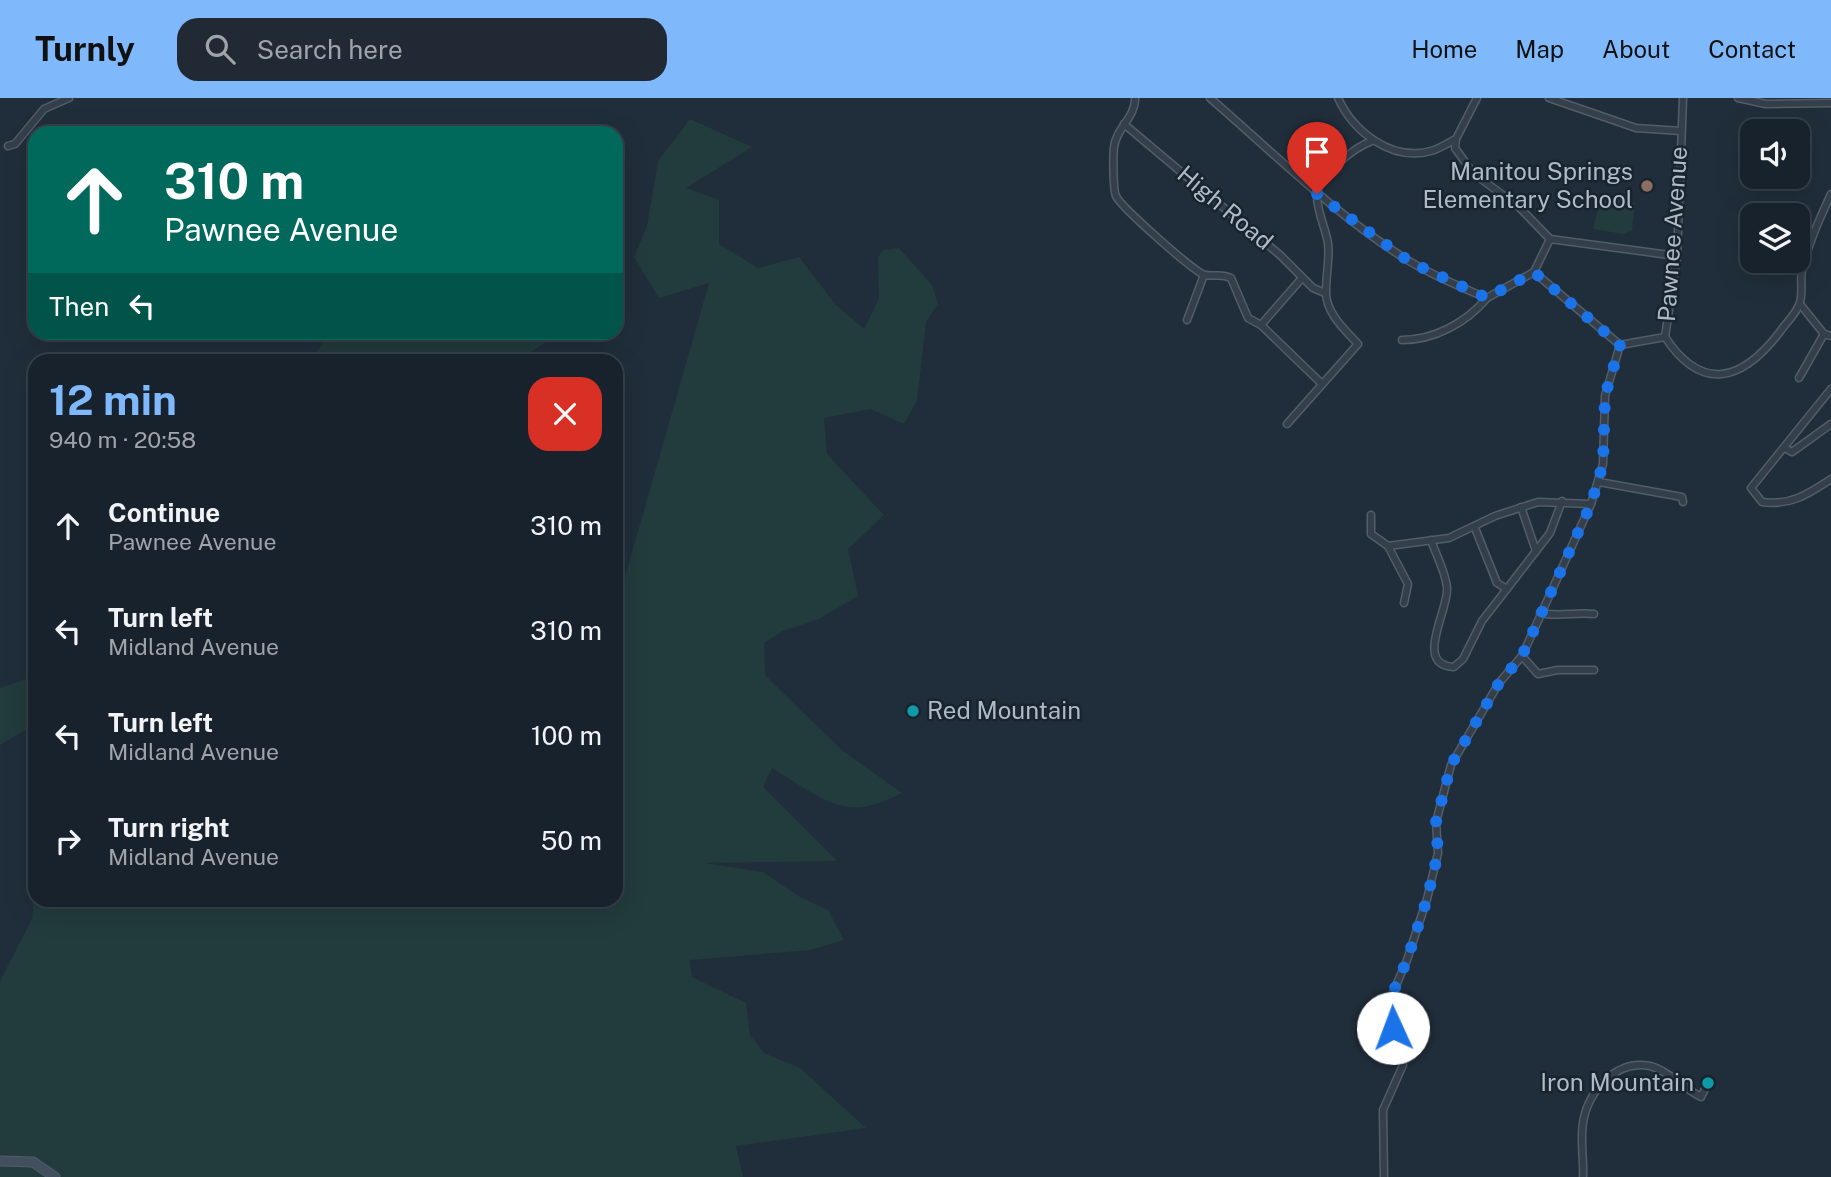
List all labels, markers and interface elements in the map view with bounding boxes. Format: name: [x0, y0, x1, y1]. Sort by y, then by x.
search box: [177, 18, 667, 81]
text: Turnly: [35, 30, 135, 68]
icon: search: [201, 30, 239, 68]
text: Search here: [257, 34, 403, 65]
text: Home: [1411, 35, 1477, 63]
text: Map: [1515, 35, 1564, 63]
text: About: [1602, 35, 1670, 63]
text: Contact: [1708, 35, 1796, 63]
map controls: [1740, 119, 1810, 273]
button: sound: [1740, 119, 1810, 189]
pin: [1287, 122, 1347, 194]
icon: arrive: [1298, 133, 1336, 171]
street label: Pawnee Avenue: [1652, 145, 1692, 323]
text: 310 m: [164, 152, 304, 210]
icon: ahead: [49, 154, 140, 245]
place label: Manitou Springs Elementary School: [1422, 157, 1633, 213]
street label: High Road: [1172, 159, 1279, 255]
marker: Manitou Springs Elementary School: [1639, 178, 1655, 194]
button: layers: [1740, 203, 1810, 273]
text: Pawnee Avenue: [164, 211, 398, 248]
icon: left: [123, 287, 161, 325]
text: Then: [49, 291, 109, 322]
text: 12 min: [49, 375, 177, 424]
button: close: [528, 377, 602, 451]
text: 940 m · 20:58: [49, 426, 196, 453]
text: Continue: [108, 497, 220, 528]
icon: ahead: [49, 507, 87, 545]
text: 310 m: [530, 510, 602, 541]
text: Pawnee Avenue: [108, 528, 276, 555]
text: Turn left: [108, 602, 213, 633]
icon: left: [49, 612, 87, 650]
text: 310 m: [530, 615, 602, 646]
text: Midland Avenue: [108, 633, 279, 660]
place label: Red Mountain: [927, 696, 1081, 724]
marker: Red Mountain: [905, 703, 921, 719]
text: Turn left: [108, 707, 213, 738]
icon: left: [49, 717, 87, 755]
text: 100 m: [531, 720, 602, 751]
text: Midland Avenue: [108, 738, 279, 765]
text: Turn right: [108, 812, 230, 843]
icon: right: [49, 822, 87, 860]
text: 50 m: [541, 825, 602, 856]
text: Midland Avenue: [108, 843, 279, 870]
position arrow: [1356, 991, 1430, 1065]
place label: Iron Mountain: [1540, 1068, 1694, 1096]
marker: Iron Mountain: [1700, 1075, 1716, 1091]

